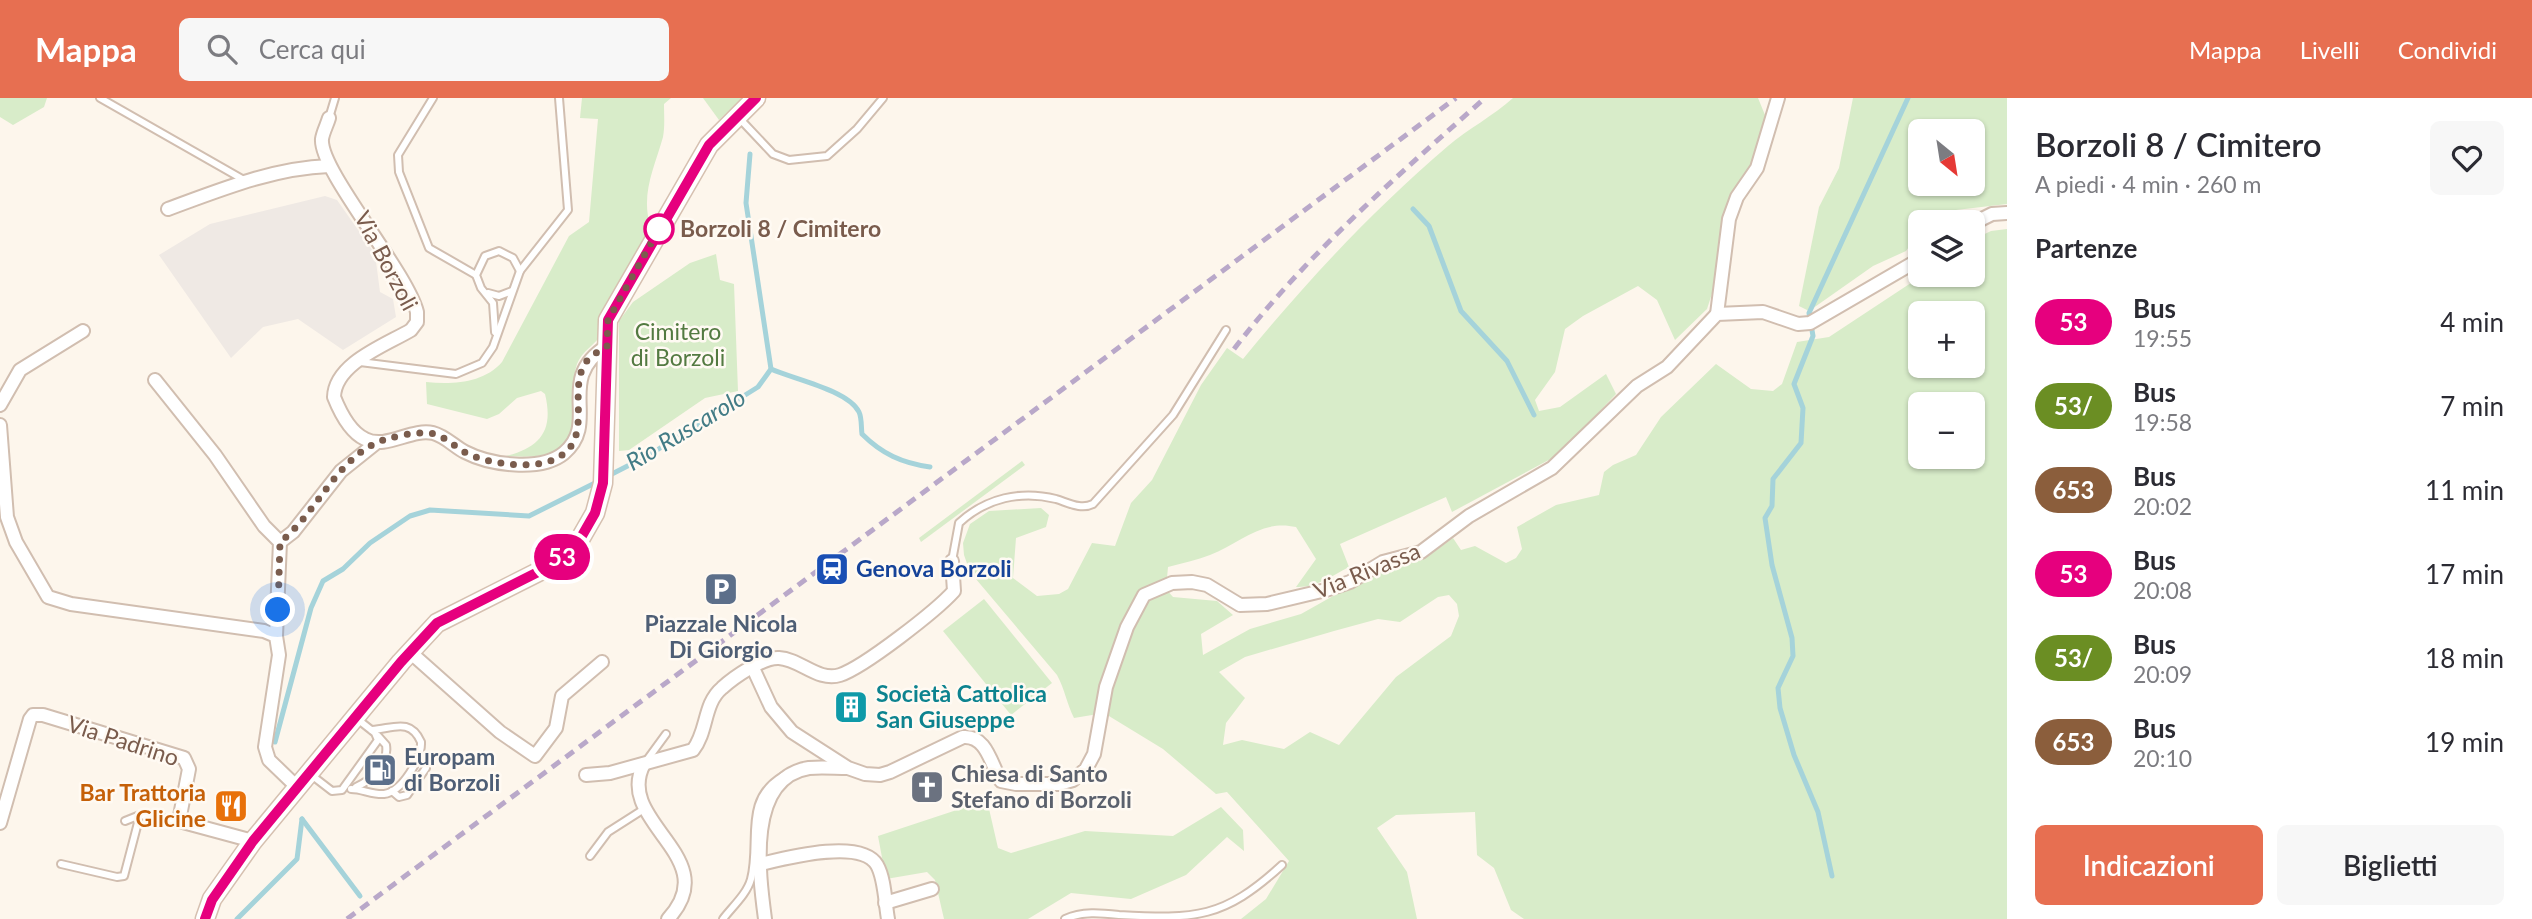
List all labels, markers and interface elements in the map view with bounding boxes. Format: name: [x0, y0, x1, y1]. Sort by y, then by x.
search box: [179, 18, 669, 81]
text: Mappa: [35, 29, 137, 69]
icon: search: [203, 30, 241, 68]
text: Cerca qui: [259, 33, 366, 65]
text: Mappa: [2189, 35, 2262, 64]
text: Livelli: [2300, 35, 2360, 64]
text: Condividi: [2398, 35, 2497, 64]
north arrow: [1908, 119, 1984, 196]
map controls: [1908, 119, 1985, 469]
button: heart: [2430, 121, 2504, 195]
text: Borzoli 8 / Cimitero: [2035, 124, 2322, 164]
text: A piedi · 4 min · 260 m: [2035, 170, 2261, 198]
street label: Via Borzoli: [349, 206, 425, 315]
button: layers: [1908, 210, 1985, 287]
marker: Borzoli 8 / Cimitero: [644, 214, 674, 244]
place label: Borzoli 8 / Cimitero: [680, 214, 881, 242]
text: Partenze: [2035, 232, 2137, 264]
text: Bus: [2133, 292, 2176, 324]
button: +: [1908, 301, 1985, 378]
text: 4 min: [2440, 306, 2504, 338]
text: 53: [2060, 307, 2087, 336]
park label: Cimitero di Borzoli: [631, 317, 725, 371]
text: 19:55: [2133, 324, 2192, 352]
text: Bus: [2133, 376, 2176, 408]
water label: Rio Ruscarolo: [620, 382, 750, 476]
text: 7 min: [2440, 390, 2504, 422]
text: 53/: [2054, 391, 2093, 420]
button: −: [1908, 392, 1985, 469]
text: 19:58: [2133, 408, 2192, 436]
text: Bus: [2133, 460, 2176, 492]
text: 11 min: [2425, 474, 2504, 506]
text: 653: [2053, 475, 2094, 504]
text: 20:02: [2133, 492, 2192, 520]
line badge: 53: [530, 534, 594, 580]
street label: Via Rivassa: [1309, 536, 1424, 604]
text: 53: [548, 542, 576, 571]
text: Bus: [2133, 544, 2176, 576]
station icon: Genova Borzoli: [813, 550, 851, 588]
place label: Genova Borzoli: [856, 554, 1012, 582]
text: 17 min: [2425, 558, 2504, 590]
text: 53: [2060, 559, 2087, 588]
parking icon: Piazzale Nicola Di Giorgio: [702, 570, 740, 608]
text: 20:08: [2133, 576, 2192, 604]
your location: [260, 592, 295, 627]
place label: Piazzale Nicola Di Giorgio: [645, 609, 798, 663]
text: Bus: [2133, 628, 2176, 660]
text: 18 min: [2425, 642, 2504, 674]
text: 53/: [2054, 643, 2093, 672]
text: 20:09: [2133, 660, 2192, 688]
place label: Società Cattolica San Giuseppe: [876, 679, 1047, 733]
building icon: Società Cattolica San Giuseppe: [832, 688, 870, 726]
street label: Via Padrino: [64, 709, 183, 771]
text: Bus: [2133, 712, 2176, 744]
text: 19 min: [2425, 726, 2504, 758]
text: 653: [2053, 727, 2094, 756]
place label: Europam di Borzoli: [404, 742, 500, 796]
text: 20:10: [2133, 744, 2192, 772]
fuel station icon: Europam di Borzoli: [361, 751, 399, 789]
place label: Chiesa di Santo Stefano di Borzoli: [951, 759, 1132, 813]
church icon: Chiesa di Santo Stefano di Borzoli: [908, 768, 946, 806]
place label: Bar Trattoria Glicine: [80, 778, 206, 832]
restaurant icon: Bar Trattoria Glicine: [212, 787, 250, 825]
button: Indicazioni: [2035, 825, 2263, 905]
button: Biglietti: [2277, 825, 2504, 905]

